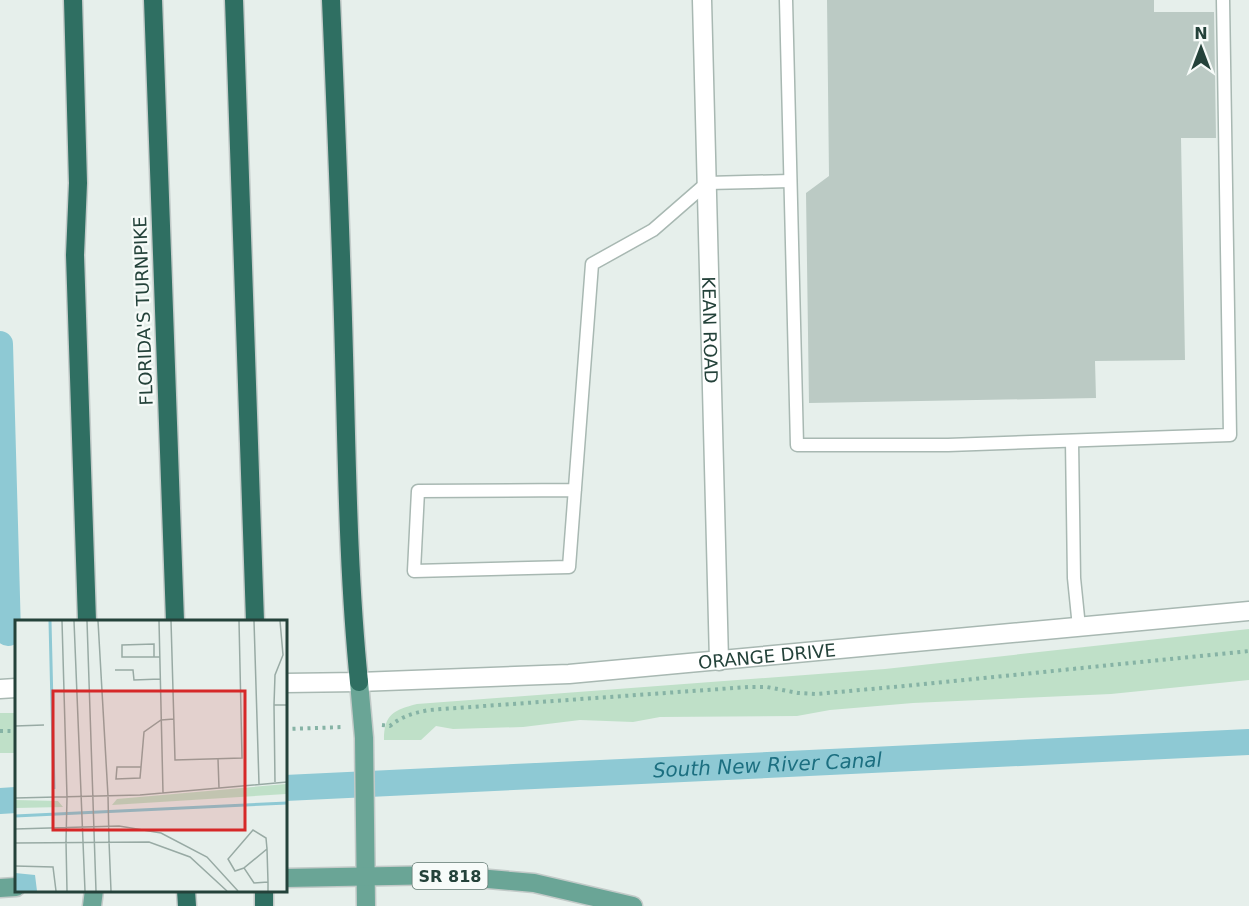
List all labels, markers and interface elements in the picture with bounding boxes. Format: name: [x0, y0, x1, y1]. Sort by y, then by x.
north arrow: [1171, 18, 1231, 78]
text: N: [1194, 24, 1208, 43]
street label: FLORIDA'S TURNPIKE: [129, 216, 157, 406]
street label: KEAN ROAD: [699, 276, 722, 384]
inset map: [15, 620, 286, 891]
street label: ORANGE DRIVE: [697, 639, 837, 672]
water label: South New River Canal: [652, 748, 883, 782]
road number: SR 818: [412, 863, 488, 889]

